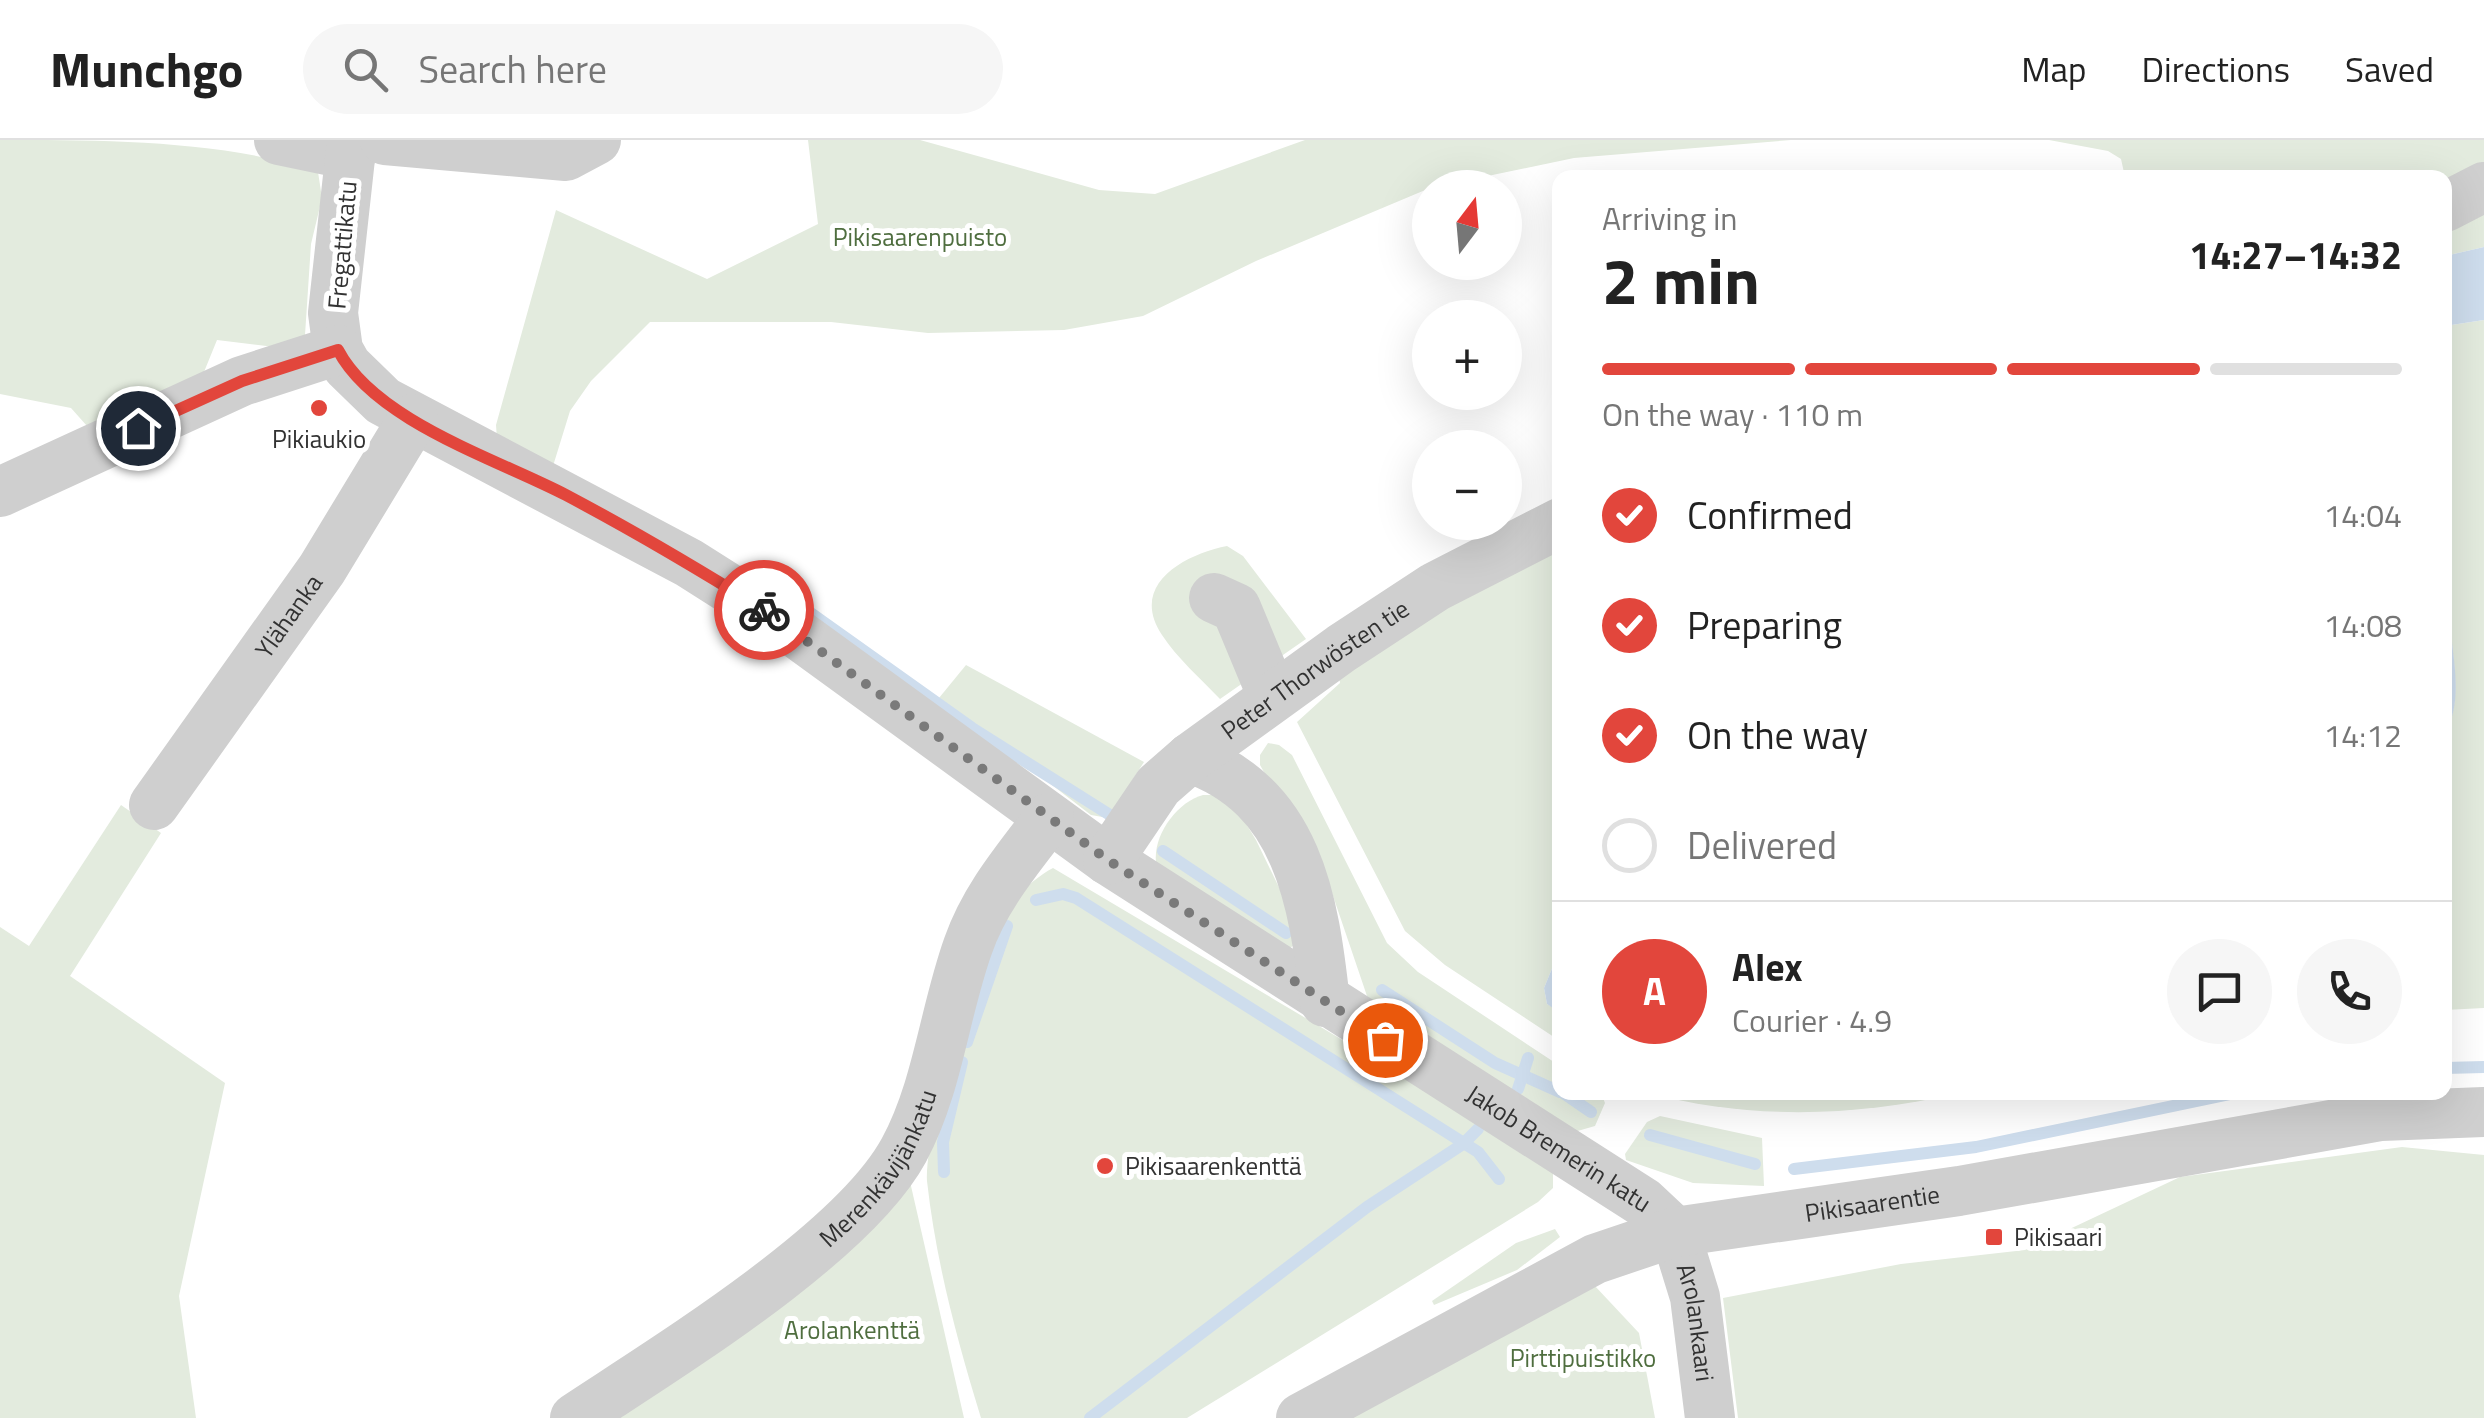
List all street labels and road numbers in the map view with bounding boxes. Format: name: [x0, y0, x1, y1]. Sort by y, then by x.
street label: Fregattikatu: [317, 179, 367, 311]
street label: Ylähanka: [245, 566, 332, 666]
street label: Peter Thorwösten tie: [1213, 590, 1417, 749]
street label: Jakob Bremerin katu: [1459, 1075, 1659, 1222]
street label: Merenkävijänkatu: [810, 1085, 946, 1256]
street label: Pikisaarentie: [1802, 1175, 1942, 1232]
street label: Arolankaari: [1667, 1258, 1724, 1384]

